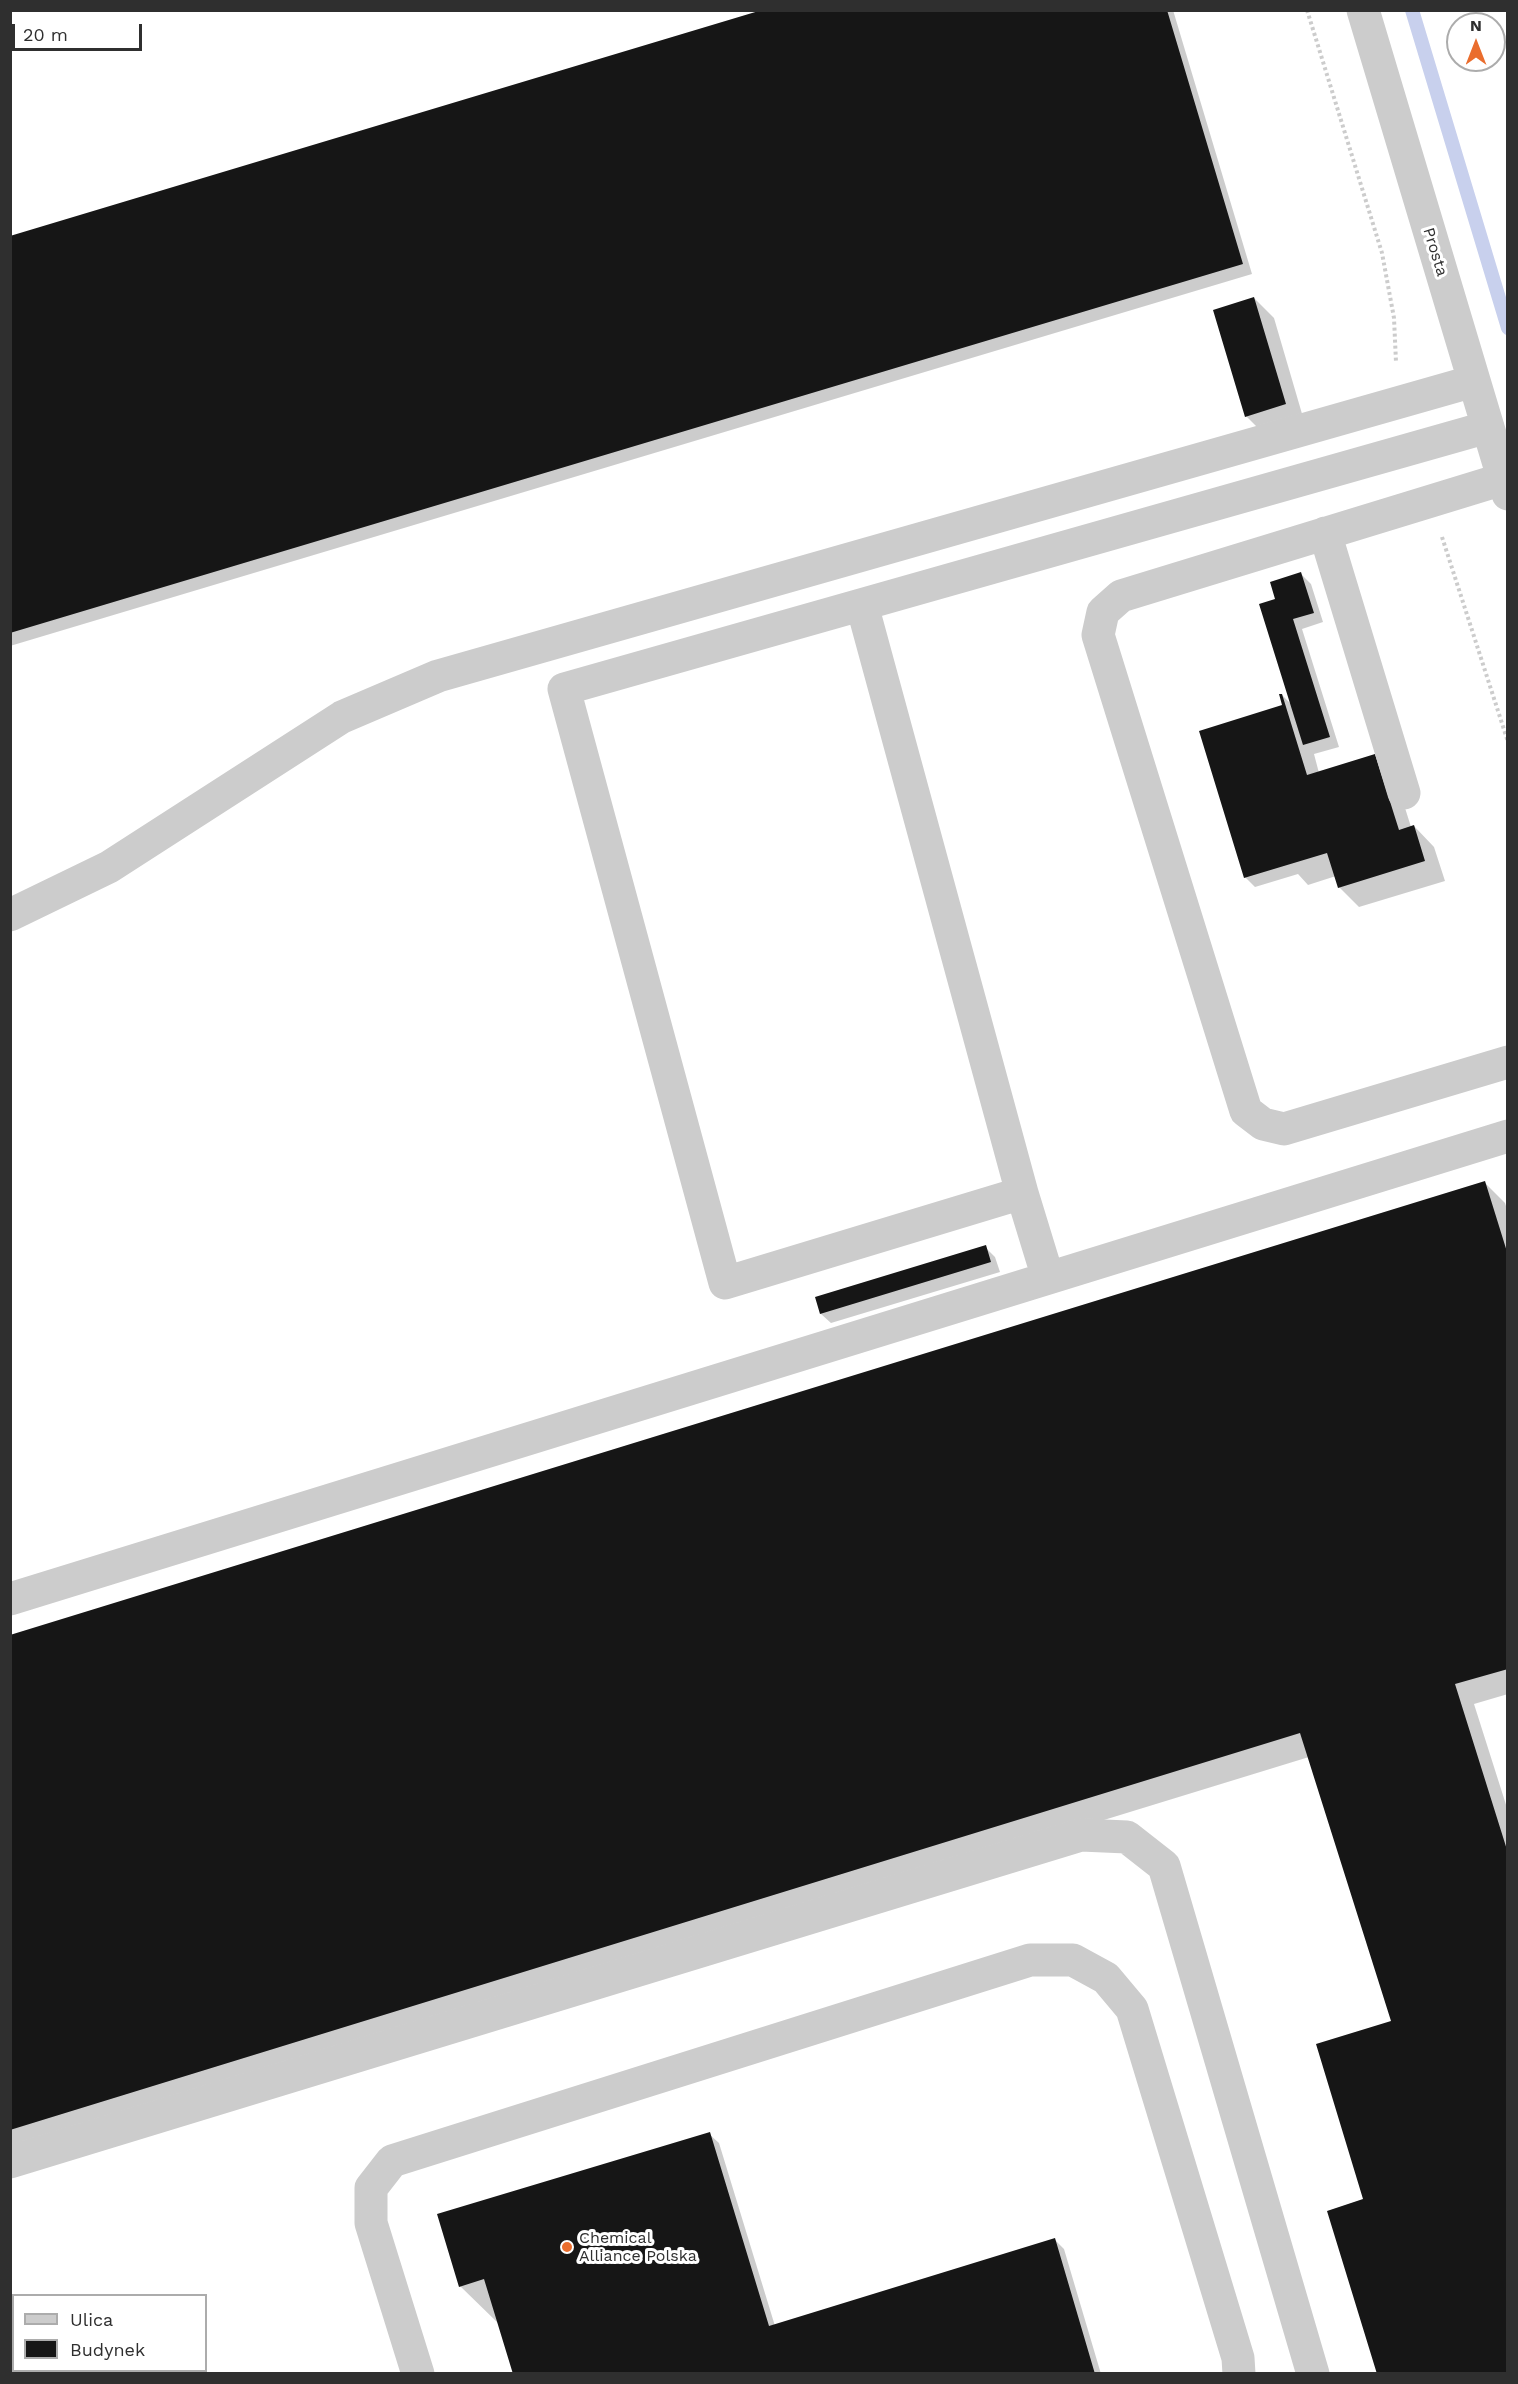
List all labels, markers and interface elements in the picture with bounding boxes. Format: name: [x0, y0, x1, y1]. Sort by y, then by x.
scale bar: [15, 12, 146, 50]
north arrow: [1446, 12, 1506, 72]
text: N: [1470, 16, 1482, 35]
text: 20 m: [23, 24, 68, 45]
street label: Prosta: [1419, 225, 1451, 279]
place label: Chemical Alliance Polska: [579, 2228, 697, 2266]
marker: Chemical Alliance Polska: [560, 2240, 574, 2254]
legend: [12, 2294, 207, 2372]
text: Ulica: [70, 2309, 113, 2330]
text: Budynek: [70, 2339, 145, 2360]

